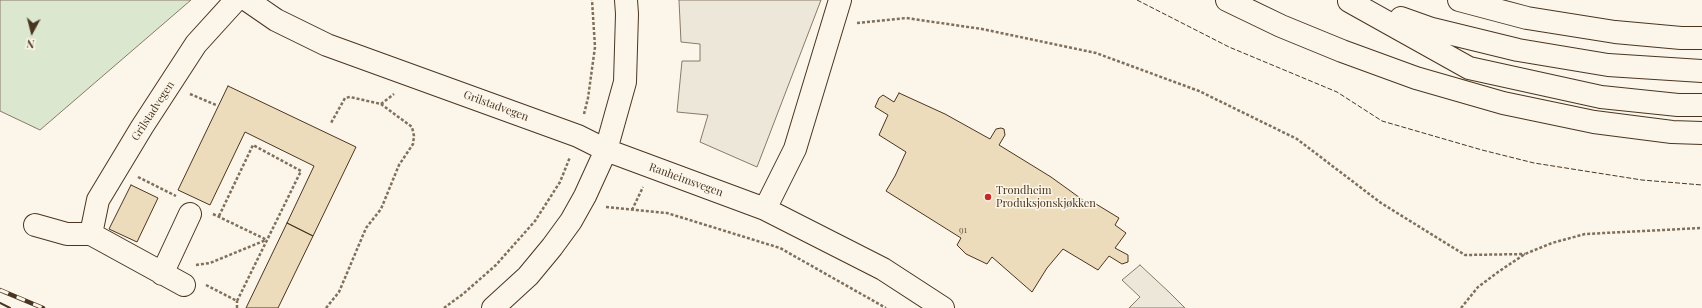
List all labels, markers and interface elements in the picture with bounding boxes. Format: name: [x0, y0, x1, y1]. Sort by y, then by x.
north arrow: [12, 12, 52, 52]
text: N: [26, 36, 35, 52]
street label: Grilstadvegen: [129, 79, 177, 143]
street label: Grilstadvegen: [462, 88, 530, 124]
street label: Ranheimsvegen: [647, 160, 725, 200]
place label: Trondheim Produksjonskjøkken: [996, 184, 1096, 210]
marker: Trondheim Produksjonskjøkken: [983, 192, 993, 202]
house number: 91: [959, 225, 967, 235]

